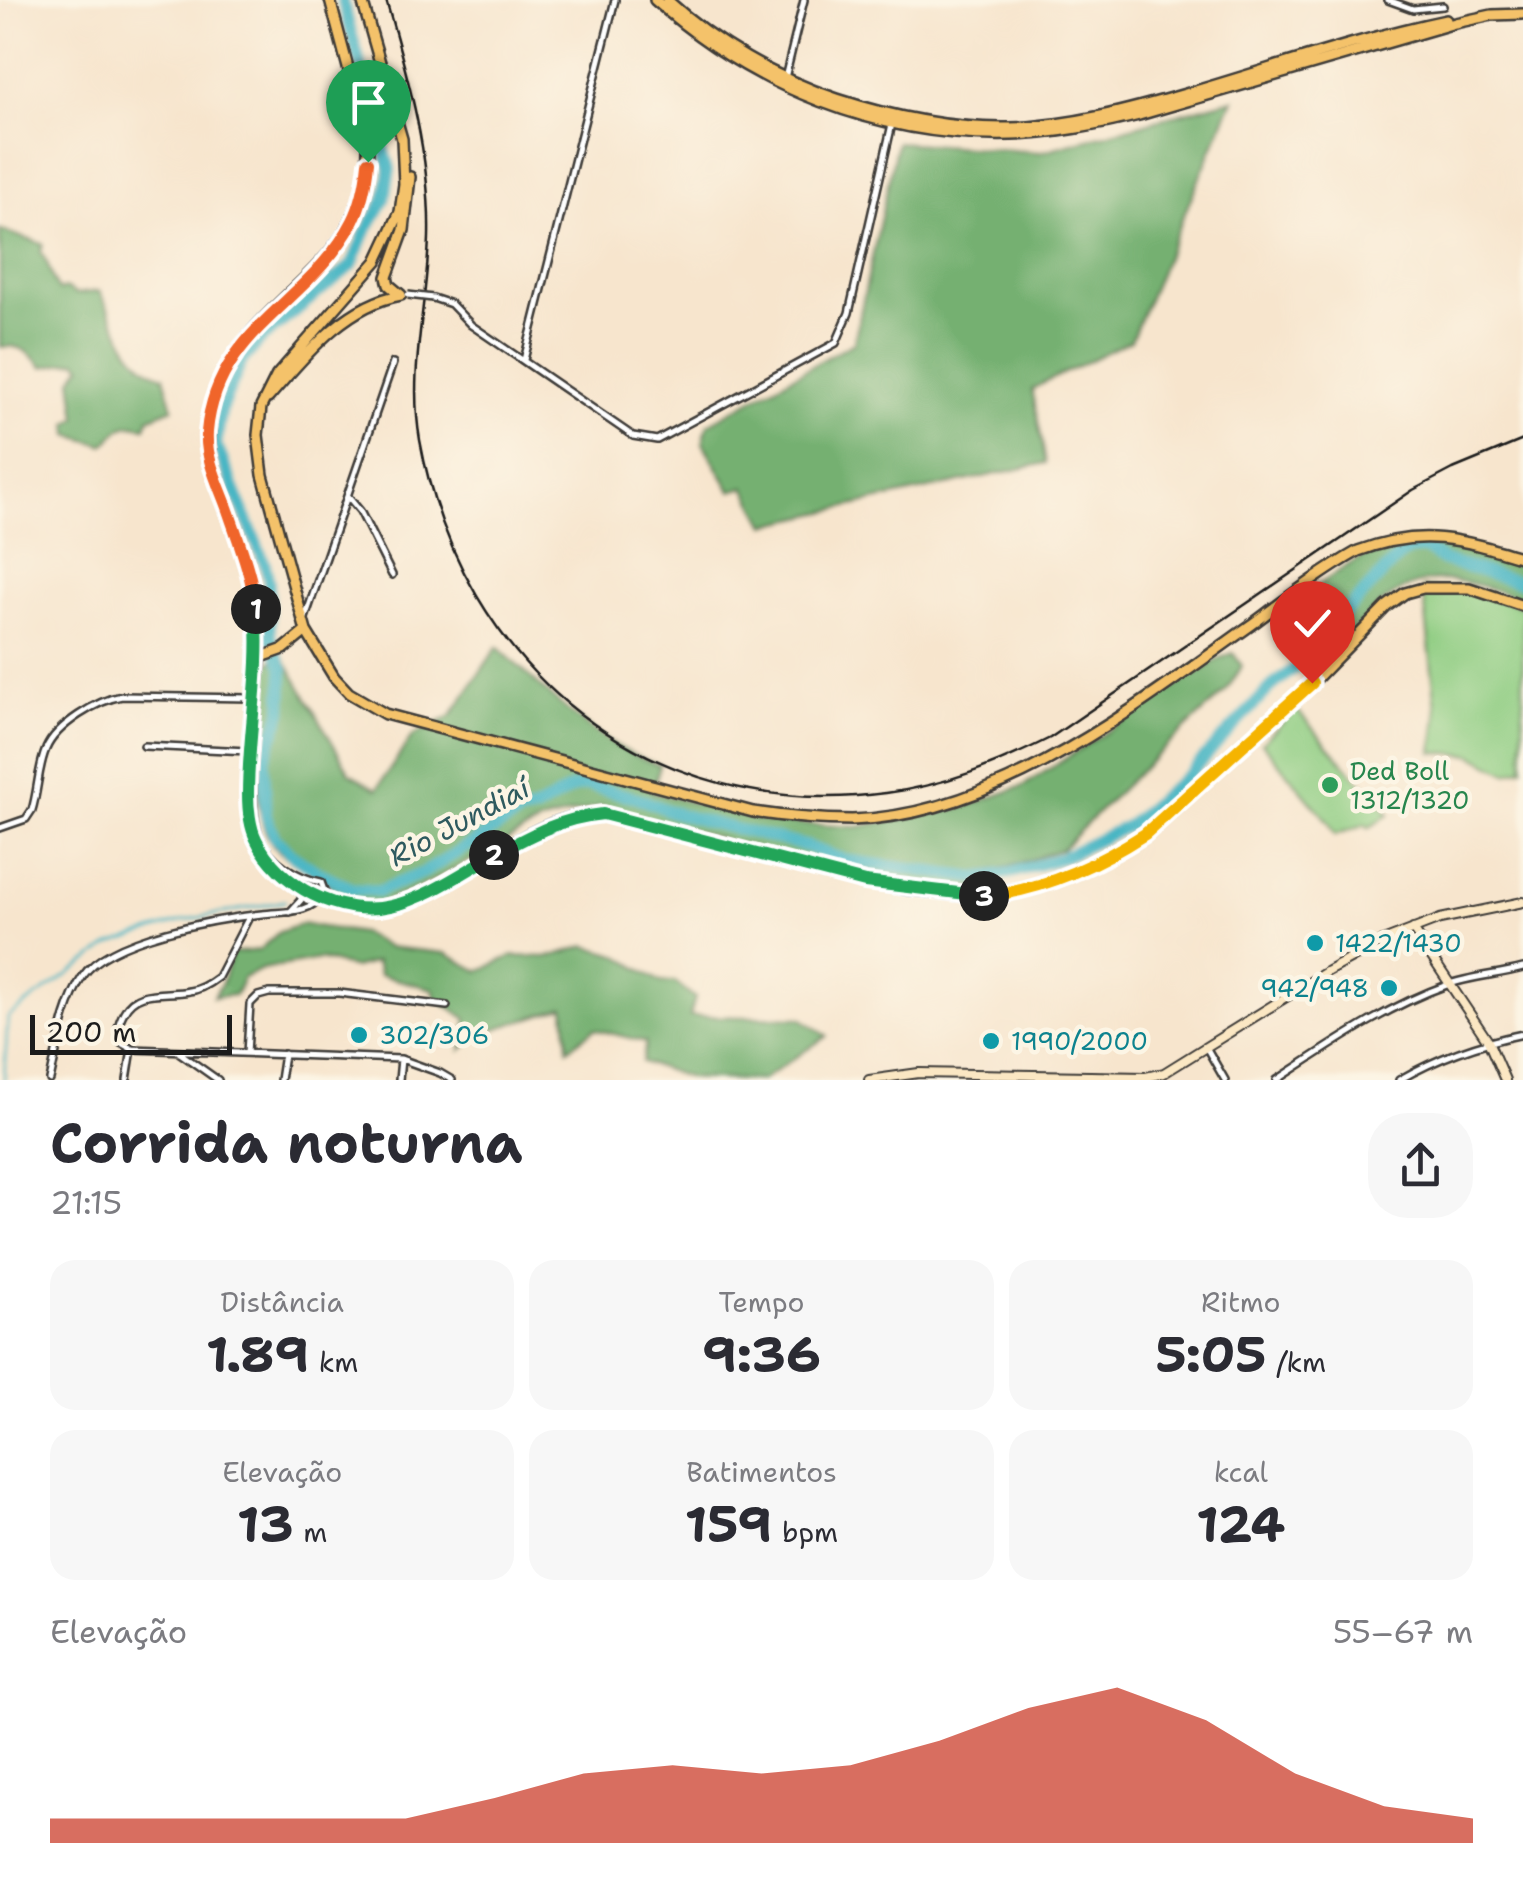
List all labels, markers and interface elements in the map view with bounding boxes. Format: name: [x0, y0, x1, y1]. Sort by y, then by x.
pin: [326, 60, 411, 163]
icon: arrive: [341, 75, 396, 130]
pin: [1270, 581, 1355, 684]
pin: 1: [231, 584, 281, 634]
text: 1: [250, 590, 262, 628]
icon: check: [1285, 596, 1340, 651]
place label: Ded Boll 1312/1320: [1350, 754, 1470, 817]
water label: Rio Jundiaí: [382, 768, 539, 875]
marker: Ded Boll 1312/1320: [1319, 774, 1341, 796]
pin: 2: [469, 830, 519, 880]
text: 2: [484, 836, 504, 874]
pin: 3: [959, 871, 1009, 921]
text: 3: [974, 877, 994, 915]
place label: 1422/1430: [1335, 926, 1462, 960]
marker: 1422/1430: [1304, 932, 1326, 954]
place label: 942/948: [1260, 971, 1369, 1005]
marker: 942/948: [1378, 977, 1400, 999]
scale bar: [30, 1010, 232, 1054]
text: 200 m: [45, 1013, 136, 1051]
place label: 302/306: [379, 1018, 489, 1052]
marker: 302/306: [348, 1024, 370, 1046]
place label: 1990/2000: [1011, 1024, 1148, 1058]
marker: 1990/2000: [980, 1030, 1002, 1052]
text: Corrida noturna: [50, 1106, 523, 1180]
button: share: [1368, 1113, 1473, 1218]
text: 21:15: [50, 1181, 122, 1224]
text: Distância: [220, 1283, 344, 1321]
text: Tempo: [718, 1283, 805, 1321]
text: Ritmo: [1201, 1283, 1281, 1321]
text: 1.89: [206, 1321, 309, 1388]
text: 9:36: [702, 1321, 821, 1388]
text: 5:05: [1155, 1321, 1267, 1388]
text: km: [309, 1343, 358, 1381]
text: /km: [1267, 1343, 1326, 1381]
text: Elevação: [222, 1453, 342, 1491]
text: Batimentos: [686, 1453, 837, 1491]
text: kcal: [1214, 1453, 1268, 1491]
text: 13: [237, 1491, 294, 1558]
text: 159: [685, 1491, 772, 1558]
text: 124: [1196, 1491, 1285, 1558]
text: m: [294, 1513, 327, 1551]
text: bpm: [772, 1513, 838, 1551]
text: Elevação: [50, 1610, 187, 1653]
text: 55–67 m: [1333, 1610, 1473, 1653]

